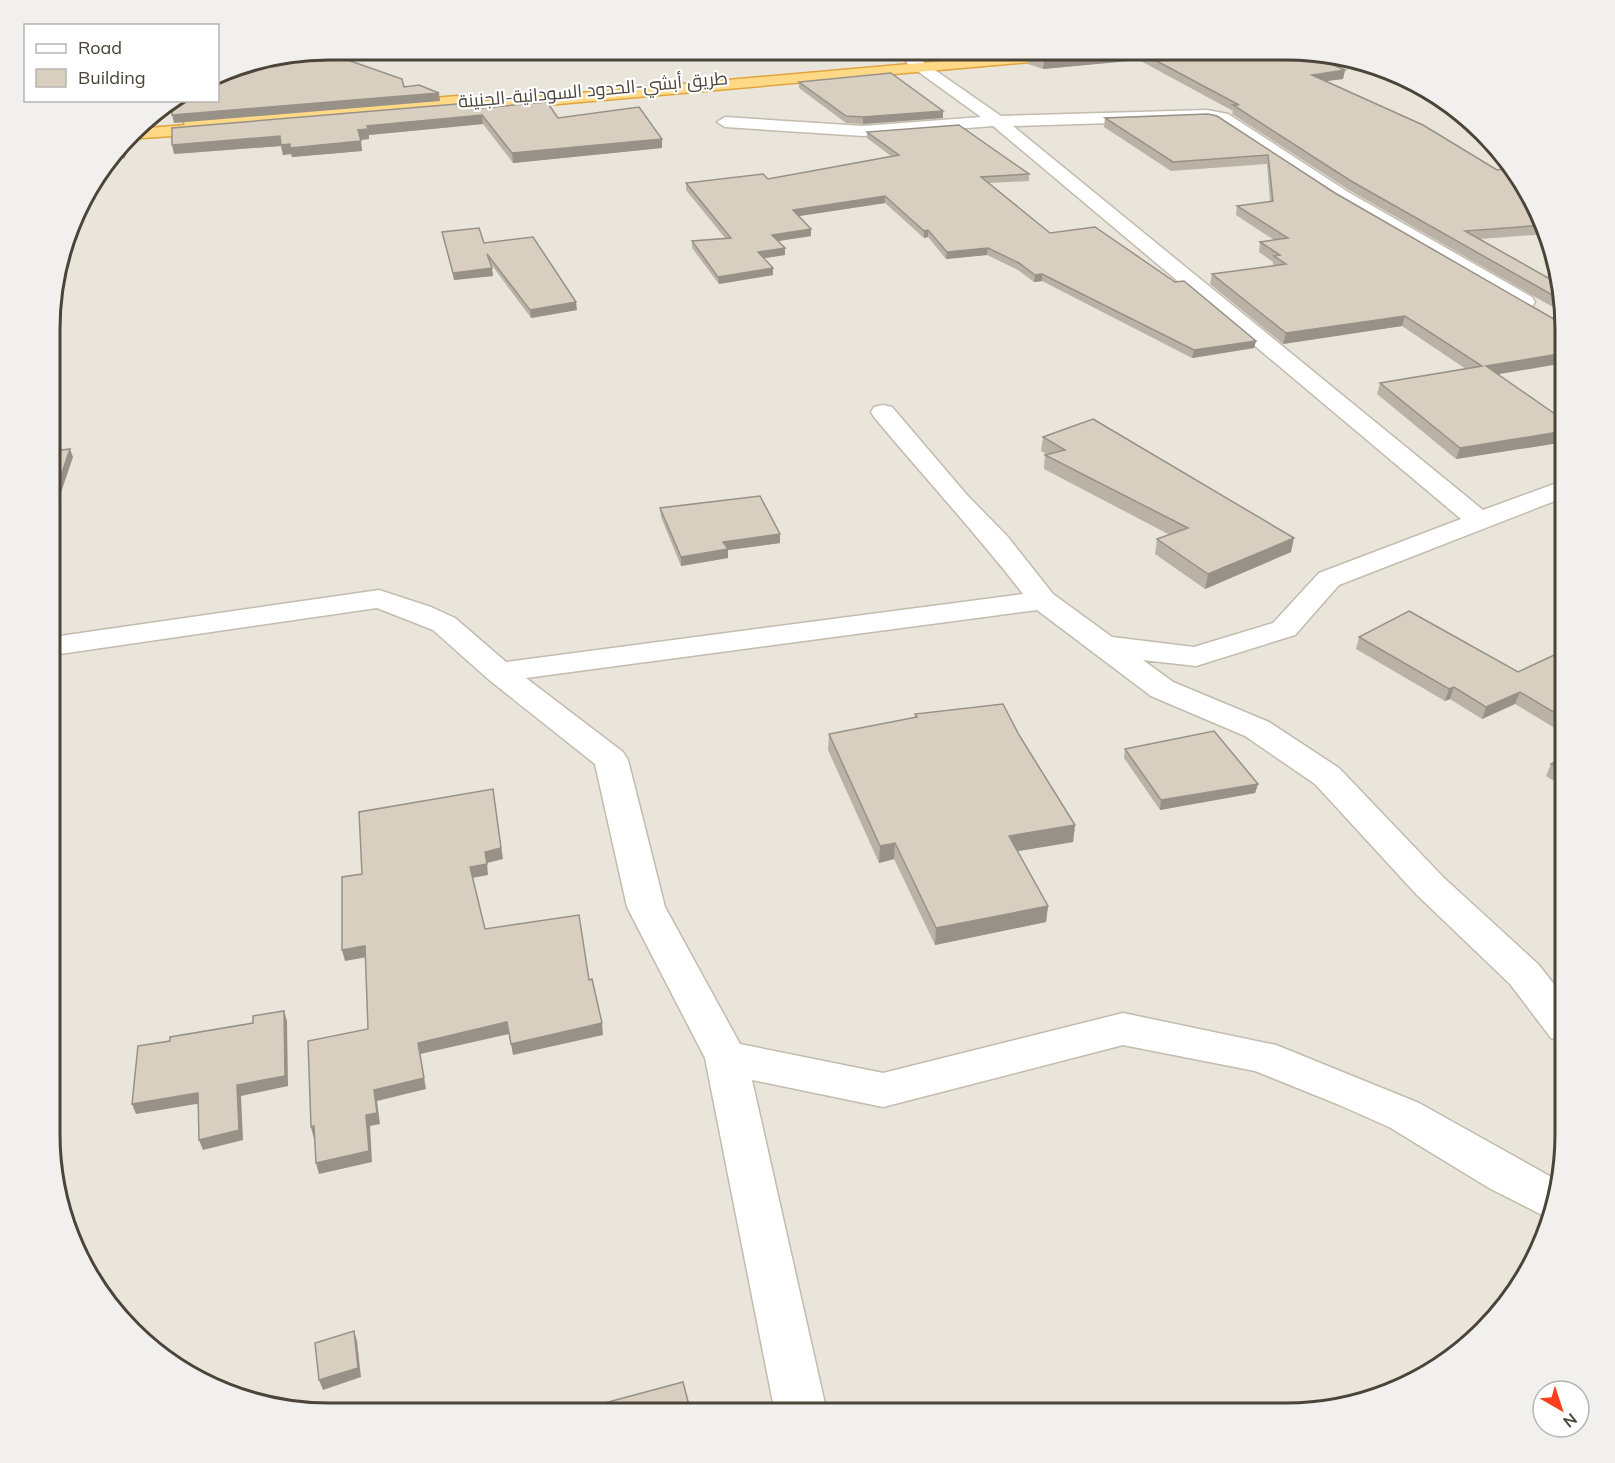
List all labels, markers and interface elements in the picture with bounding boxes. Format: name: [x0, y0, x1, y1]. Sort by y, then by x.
legend: [24, 24, 219, 102]
text: Road: [78, 36, 122, 59]
text: Building: [78, 66, 146, 89]
street label: طريق أبشي-الحدود السودانية-الجنينة: [457, 66, 729, 115]
north arrow: [1531, 1379, 1591, 1439]
text: N: [1559, 1409, 1581, 1432]

